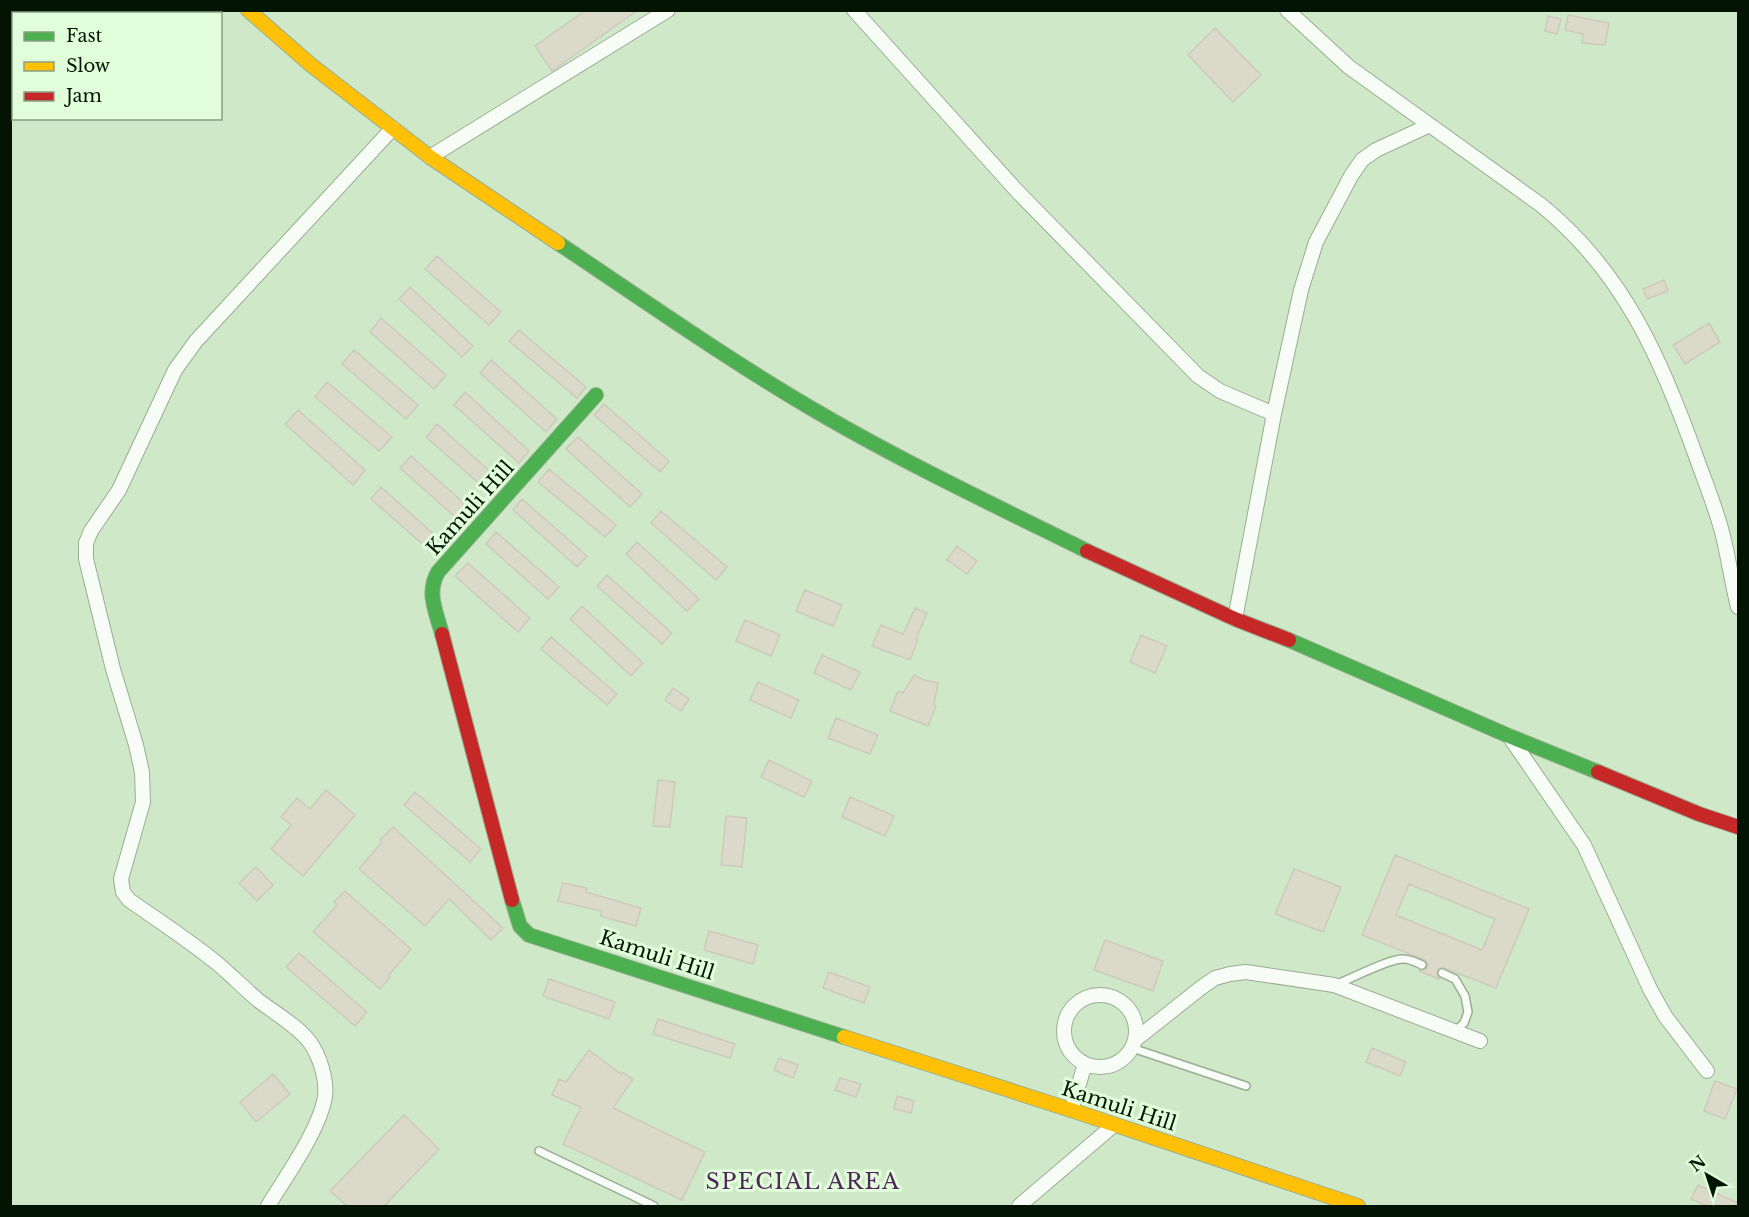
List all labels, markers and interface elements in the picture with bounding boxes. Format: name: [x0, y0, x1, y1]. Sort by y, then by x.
legend: [12, 12, 222, 120]
text: Fast: [66, 25, 103, 47]
text: Slow: [66, 55, 111, 77]
text: Jam: [64, 85, 102, 107]
street label: Kamuli Hill: [421, 456, 519, 560]
street label: Kamuli Hill: [597, 925, 717, 985]
street label: Kamuli Hill: [1059, 1076, 1179, 1136]
north arrow: [1677, 1145, 1737, 1205]
text: N: [1685, 1151, 1710, 1176]
district label: SPECIAL AREA: [705, 1168, 901, 1195]

